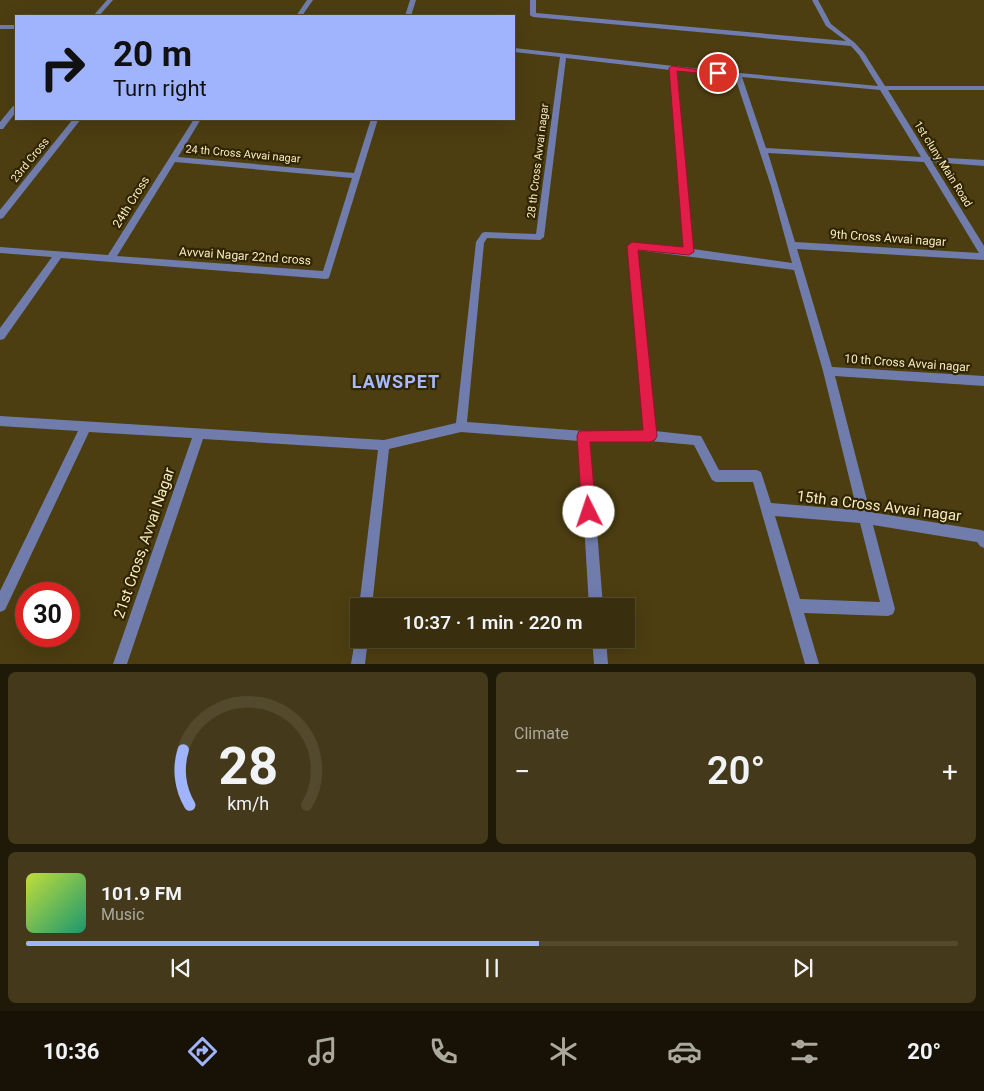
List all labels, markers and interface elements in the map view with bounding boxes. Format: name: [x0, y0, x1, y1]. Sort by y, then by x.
text: 20 m: [113, 34, 192, 75]
icon: right: [30, 35, 95, 100]
pin: [697, 52, 739, 94]
icon: arrive: [704, 59, 732, 87]
text: Turn right: [113, 76, 207, 101]
street label: 28 th Cross Avvai nagar: [525, 103, 552, 219]
street label: 1st cluny Main Road: [911, 119, 975, 209]
street label: 23rd Cross: [8, 135, 52, 185]
street label: 24 th Cross Avvai nagar: [185, 142, 301, 166]
street label: 24th Cross: [110, 174, 152, 230]
street label: 9th Cross Avvai nagar: [830, 227, 946, 249]
street label: Avvvai Nagar 22nd cross: [179, 244, 311, 268]
street label: 10 th Cross Avvai nagar: [844, 352, 970, 374]
district label: LAWSPET: [352, 371, 440, 392]
street label: 21st Cross, Avvai Nagar: [110, 465, 178, 621]
position arrow: [562, 485, 614, 537]
street label: 15th a Cross Avvai nagar: [796, 487, 962, 525]
speed limit sign: 30: [15, 582, 80, 647]
text: 10:37 · 1 min · 220 m: [402, 611, 583, 634]
text: Climate: [514, 724, 569, 743]
text: 28: [218, 736, 278, 797]
text: 20°: [707, 749, 765, 793]
text: −: [514, 755, 530, 788]
text: +: [942, 755, 958, 788]
text: km/h: [227, 793, 269, 814]
text: 101.9 FM: [101, 882, 182, 905]
text: Music: [101, 905, 144, 924]
icon: previous: [167, 954, 195, 982]
icon: pause: [478, 954, 506, 982]
icon: next: [789, 954, 817, 982]
icon: directions: [185, 1034, 220, 1069]
icon: music: [305, 1034, 340, 1069]
icon: phone: [426, 1034, 461, 1069]
icon: climate: [546, 1034, 581, 1069]
icon: car: [667, 1034, 702, 1069]
icon: filters: [787, 1034, 822, 1069]
text: 10:36: [43, 1039, 99, 1064]
text: 20°: [907, 1039, 941, 1064]

